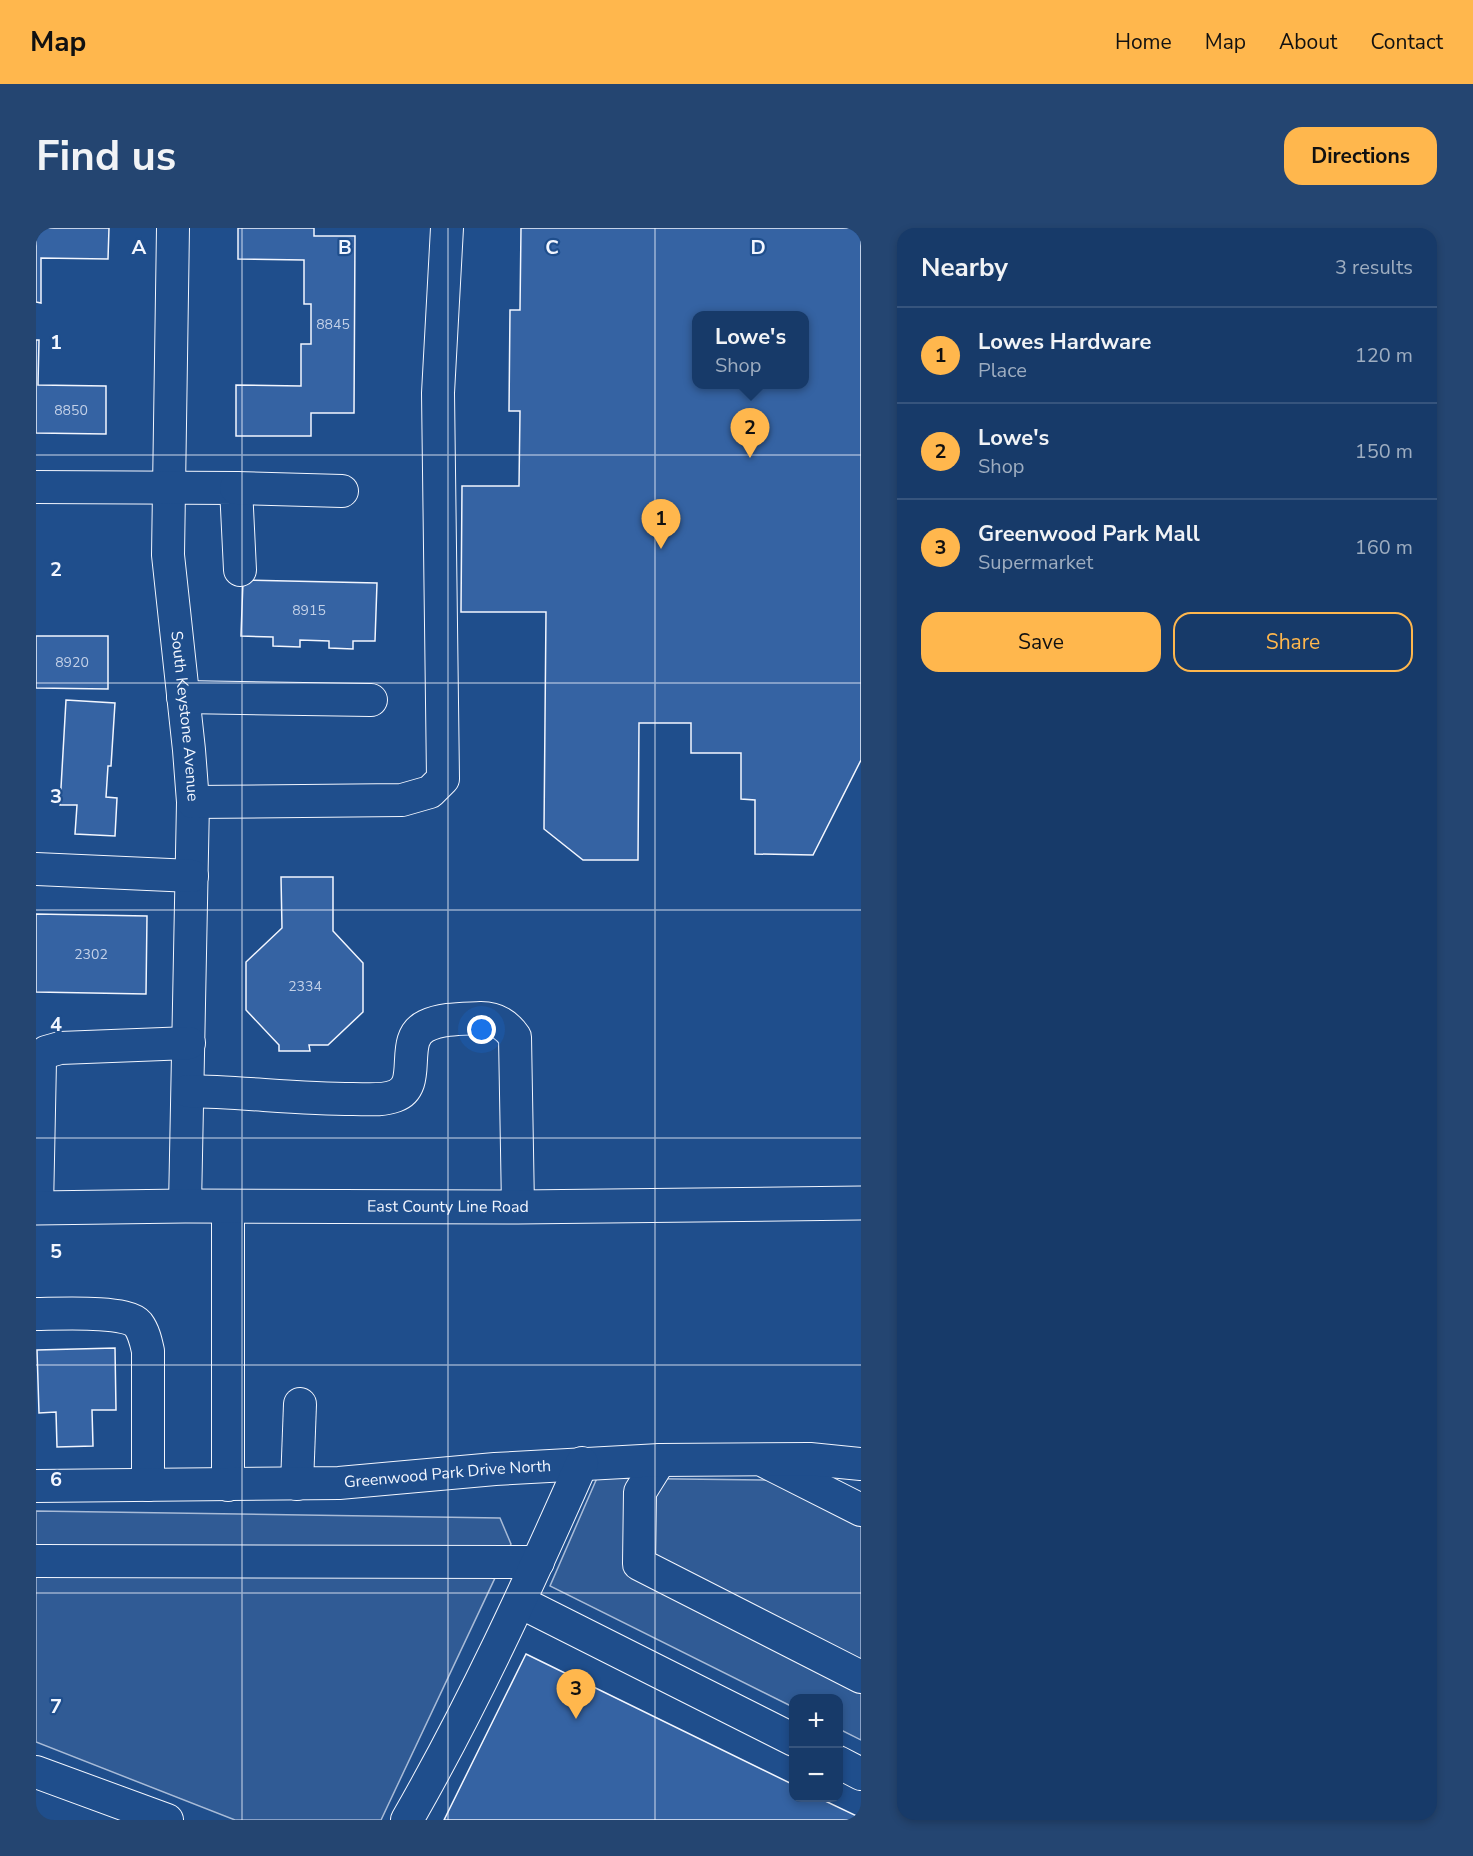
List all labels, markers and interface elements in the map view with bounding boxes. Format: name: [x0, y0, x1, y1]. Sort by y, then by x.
text: Map: [30, 23, 86, 61]
text: Home: [1115, 28, 1172, 56]
text: Map: [1205, 28, 1246, 56]
text: About: [1279, 28, 1337, 56]
text: Contact: [1370, 28, 1443, 56]
button: Directions: [1284, 127, 1437, 185]
text: Find us: [36, 128, 176, 185]
text: A: [132, 234, 147, 261]
text: B: [338, 234, 352, 261]
text: C: [545, 234, 559, 261]
text: D: [750, 234, 766, 261]
text: Nearby: [921, 250, 1008, 285]
text: 3 results: [1335, 254, 1413, 281]
popup: [692, 311, 809, 389]
house number: 8845: [316, 315, 350, 334]
text: Lowe's: [715, 322, 786, 352]
text: Lowes Hardware: [978, 327, 1152, 357]
text: 1: [50, 329, 62, 356]
text: 1: [935, 342, 947, 369]
text: 120 m: [1355, 342, 1413, 369]
text: Shop: [715, 352, 761, 379]
text: Place: [978, 357, 1027, 384]
house number: 8850: [54, 401, 88, 420]
pin: 2: [730, 408, 770, 458]
text: Lowe's: [978, 423, 1049, 453]
text: 2: [935, 438, 947, 465]
text: 150 m: [1355, 438, 1413, 465]
text: Shop: [978, 453, 1024, 480]
pin: 1: [642, 500, 680, 549]
text: Greenwood Park Mall: [978, 519, 1200, 549]
text: 3: [935, 534, 947, 561]
text: 160 m: [1355, 534, 1413, 561]
text: Supermarket: [978, 549, 1093, 576]
text: 2: [50, 556, 62, 583]
house number: 8915: [292, 601, 326, 620]
button: Save: [921, 612, 1161, 672]
button: Share: [1173, 612, 1413, 672]
street label: South Keystone Avenue: [165, 630, 204, 802]
house number: 8920: [55, 653, 89, 672]
text: 3: [50, 783, 62, 810]
house number: 2302: [74, 945, 108, 964]
house number: 2334: [288, 977, 322, 996]
text: 4: [50, 1011, 62, 1038]
your location: [467, 1015, 496, 1044]
street label: East County Line Road: [367, 1196, 529, 1218]
text: 5: [50, 1238, 62, 1265]
street label: Greenwood Park Drive North: [343, 1455, 552, 1493]
text: 6: [50, 1466, 62, 1493]
pin: 3: [556, 1670, 596, 1719]
text: 7: [50, 1693, 62, 1720]
map controls: [789, 1694, 843, 1802]
button: +: [789, 1694, 843, 1748]
button: −: [789, 1748, 843, 1802]

